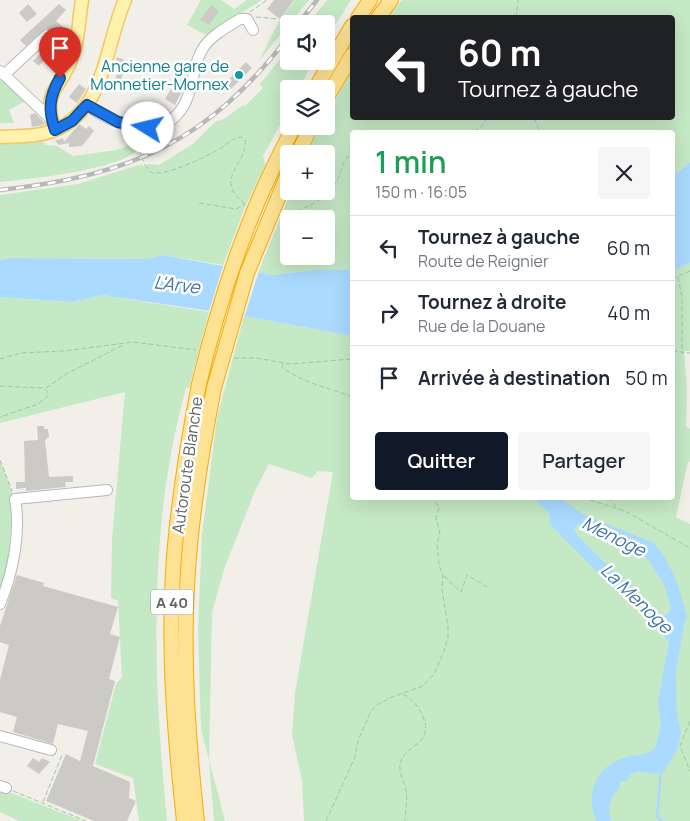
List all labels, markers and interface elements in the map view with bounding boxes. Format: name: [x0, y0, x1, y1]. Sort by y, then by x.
map controls: [280, 15, 335, 265]
button: sound: [280, 15, 335, 70]
pin: [39, 27, 81, 78]
text: 60 m: [458, 29, 541, 77]
icon: arrive: [46, 34, 74, 62]
icon: left: [375, 35, 440, 100]
place label: Ancienne gare de Monnetier-Mornex: [90, 55, 230, 95]
marker: Ancienne gare de Monnetier-Mornex: [233, 69, 245, 81]
text: Tournez à gauche: [458, 74, 638, 104]
button: layers: [280, 80, 335, 135]
position arrow: [121, 101, 173, 153]
text: 1 min: [375, 141, 447, 182]
button: +: [280, 145, 335, 200]
button: close: [598, 147, 650, 199]
text: 150 m · 16:05: [375, 181, 467, 203]
button: −: [280, 210, 335, 265]
text: Tournez à gauche: [418, 224, 580, 250]
icon: left: [375, 234, 403, 262]
text: 60 m: [607, 235, 650, 261]
text: Route de Reignier: [418, 250, 549, 272]
water label: L'Arve: [153, 269, 203, 299]
text: Tournez à droite: [418, 289, 566, 315]
icon: right: [375, 299, 403, 327]
text: 40 m: [607, 300, 650, 326]
text: Rue de la Douane: [418, 315, 545, 337]
icon: arrive: [375, 364, 403, 392]
text: Arrivée à destination: [418, 365, 610, 391]
text: 50 m: [625, 365, 668, 391]
street label: Autoroute Blanche: [167, 395, 207, 535]
button: Quitter: [375, 432, 508, 490]
button: Partager: [518, 432, 650, 490]
water label: Menoge: [578, 510, 651, 562]
water label: La Menoge: [596, 558, 679, 639]
road number: A 40: [151, 590, 193, 614]

